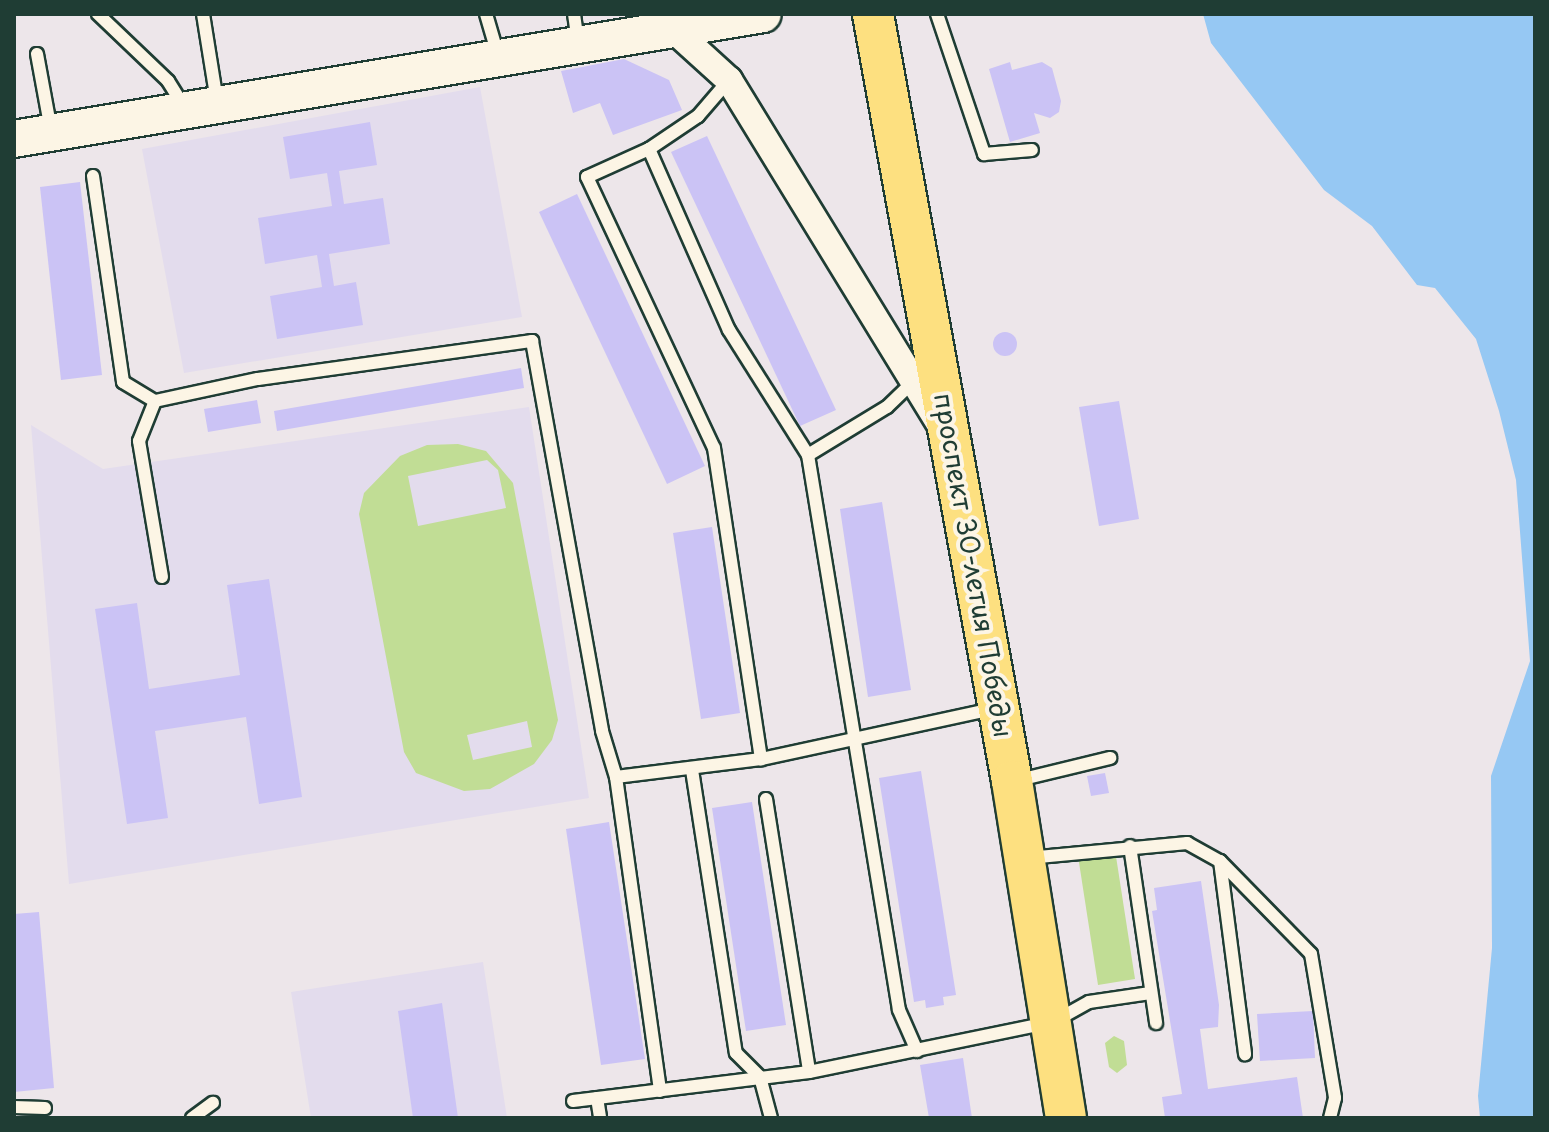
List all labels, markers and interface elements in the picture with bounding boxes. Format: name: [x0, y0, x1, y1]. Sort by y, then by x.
street label: проспект 30-летия Победы: [928, 391, 1020, 739]

